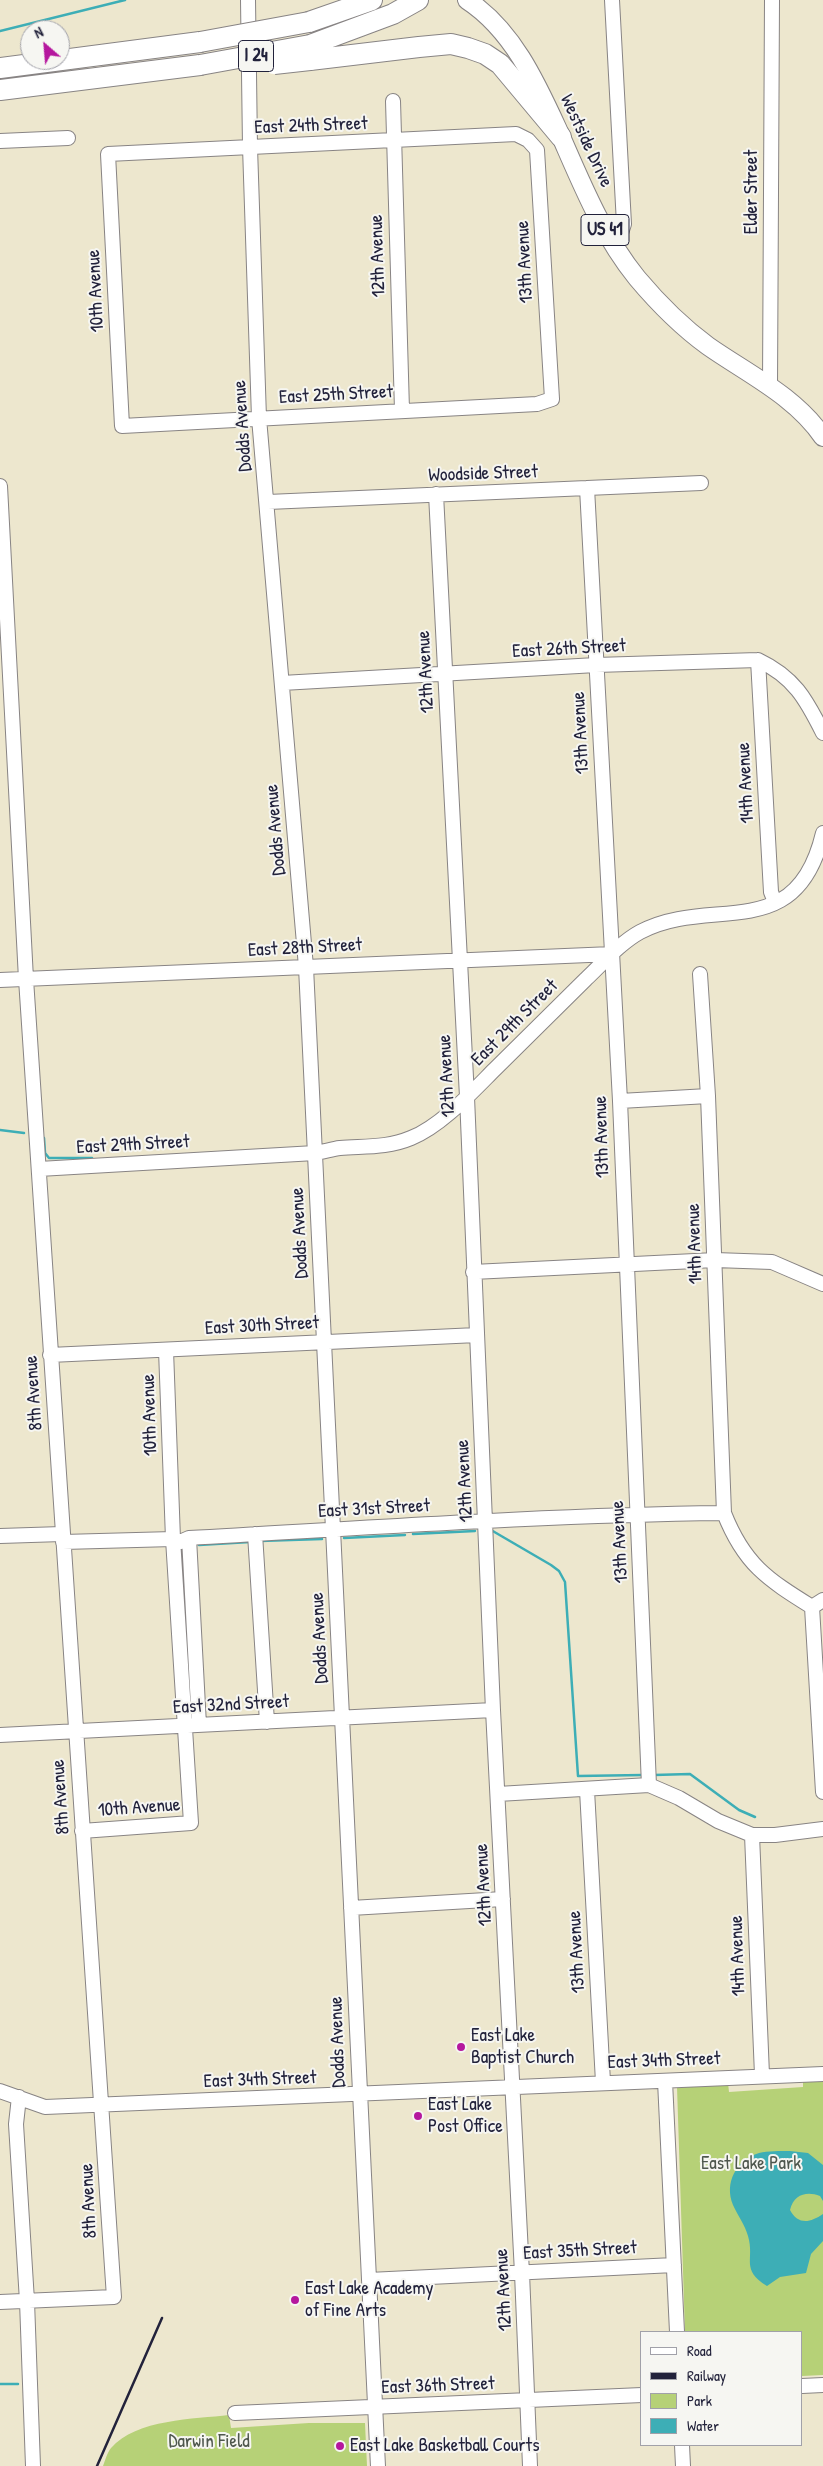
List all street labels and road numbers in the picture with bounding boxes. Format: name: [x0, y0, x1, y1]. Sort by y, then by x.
road number: I 24: [238, 40, 274, 72]
street label: Westside Drive: [555, 91, 617, 191]
street label: East 24th Street: [254, 113, 368, 139]
street label: Elder Street: [741, 150, 763, 234]
street label: 12th Avenue: [365, 214, 391, 298]
road number: US 41: [581, 214, 629, 246]
street label: 13th Avenue: [511, 220, 539, 304]
street label: 10th Avenue: [82, 249, 110, 333]
street label: Dodds Avenue: [228, 380, 258, 472]
street label: East 25th Street: [278, 381, 394, 409]
street label: Woodside Street: [428, 461, 538, 487]
street label: 12th Avenue: [412, 630, 440, 714]
street label: East 26th Street: [512, 635, 626, 663]
street label: 13th Avenue: [567, 691, 595, 775]
street label: 14th Avenue: [732, 742, 760, 824]
street label: Dodds Avenue: [261, 783, 291, 877]
street label: East 28th Street: [247, 934, 363, 962]
street label: East 29th Street: [467, 975, 563, 1071]
street label: 12th Avenue: [433, 1034, 461, 1118]
street label: 13th Avenue: [589, 1095, 615, 1179]
street label: East 29th Street: [76, 1131, 190, 1159]
street label: Dodds Avenue: [286, 1187, 314, 1279]
street label: 14th Avenue: [682, 1203, 708, 1285]
street label: East 30th Street: [204, 1312, 320, 1340]
street label: 8th Avenue: [20, 1355, 48, 1431]
street label: 10th Avenue: [137, 1373, 163, 1457]
street label: 12th Avenue: [451, 1439, 479, 1523]
street label: East 31st Street: [318, 1495, 430, 1523]
street label: 13th Avenue: [606, 1500, 634, 1584]
street label: Dodds Avenue: [306, 1592, 334, 1684]
street label: East 32nd Street: [172, 1691, 290, 1719]
street label: 8th Avenue: [47, 1759, 75, 1835]
street label: 10th Avenue: [97, 1794, 181, 1822]
street label: 12th Avenue: [470, 1843, 498, 1927]
street label: 13th Avenue: [563, 1910, 591, 1994]
street label: 14th Avenue: [725, 1915, 751, 1997]
street label: Dodds Avenue: [325, 1996, 351, 2088]
street label: East 34th Street: [607, 2048, 721, 2074]
street label: East 34th Street: [203, 2067, 317, 2093]
street label: 8th Avenue: [76, 2163, 102, 2239]
street label: East 35th Street: [523, 2237, 637, 2265]
street label: 12th Avenue: [490, 2248, 518, 2332]
street label: East 36th Street: [381, 2373, 495, 2399]

